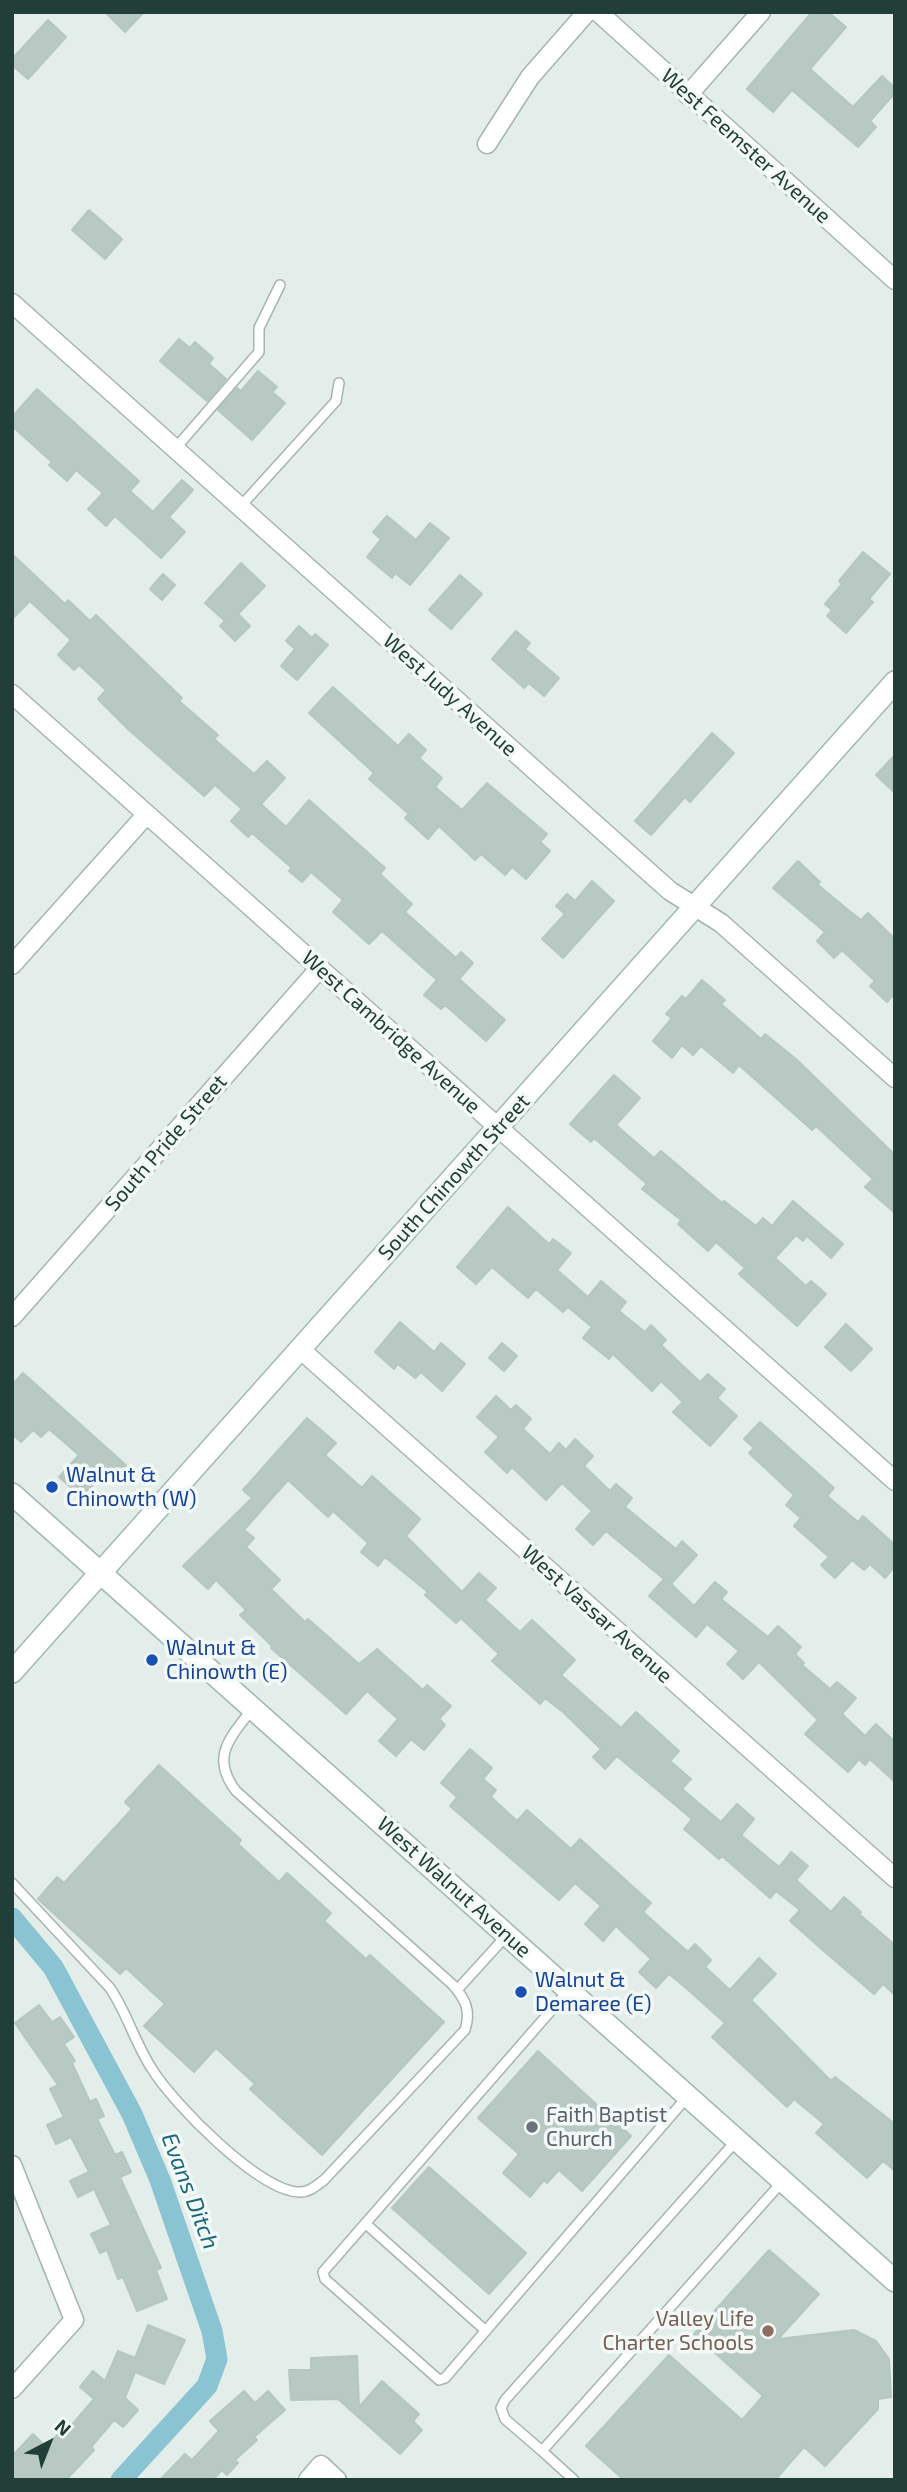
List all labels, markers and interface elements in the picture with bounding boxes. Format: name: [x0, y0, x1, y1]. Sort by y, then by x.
street label: West Feemster Avenue: [656, 63, 836, 229]
street label: West Judy Avenue: [378, 628, 522, 762]
street label: West Cambridge Avenue: [296, 945, 486, 1119]
street label: South Pride Street: [100, 1069, 232, 1217]
street label: South Chinowth Street: [373, 1089, 535, 1265]
place label: Walnut & Chinowth (W): [66, 1462, 197, 1512]
marker: Walnut & Chinowth (W): [44, 1479, 60, 1495]
street label: West Vassar Avenue: [516, 1540, 678, 1688]
place label: Walnut & Chinowth (E): [166, 1635, 288, 1685]
marker: Walnut & Chinowth (E): [144, 1652, 160, 1668]
street label: West Walnut Avenue: [372, 1811, 536, 1963]
place label: Walnut & Demaree (E): [535, 1967, 651, 2017]
marker: Walnut & Demaree (E): [513, 1984, 529, 2000]
place label: Faith Baptist Church: [546, 2102, 667, 2152]
marker: Faith Baptist Church: [524, 2119, 540, 2135]
water label: Evans Ditch: [155, 2129, 225, 2253]
place label: Valley Life Charter Schools: [602, 2306, 754, 2356]
marker: Valley Life Charter Schools: [760, 2323, 776, 2339]
north arrow: [14, 2408, 84, 2478]
text: N: [51, 2414, 76, 2440]

